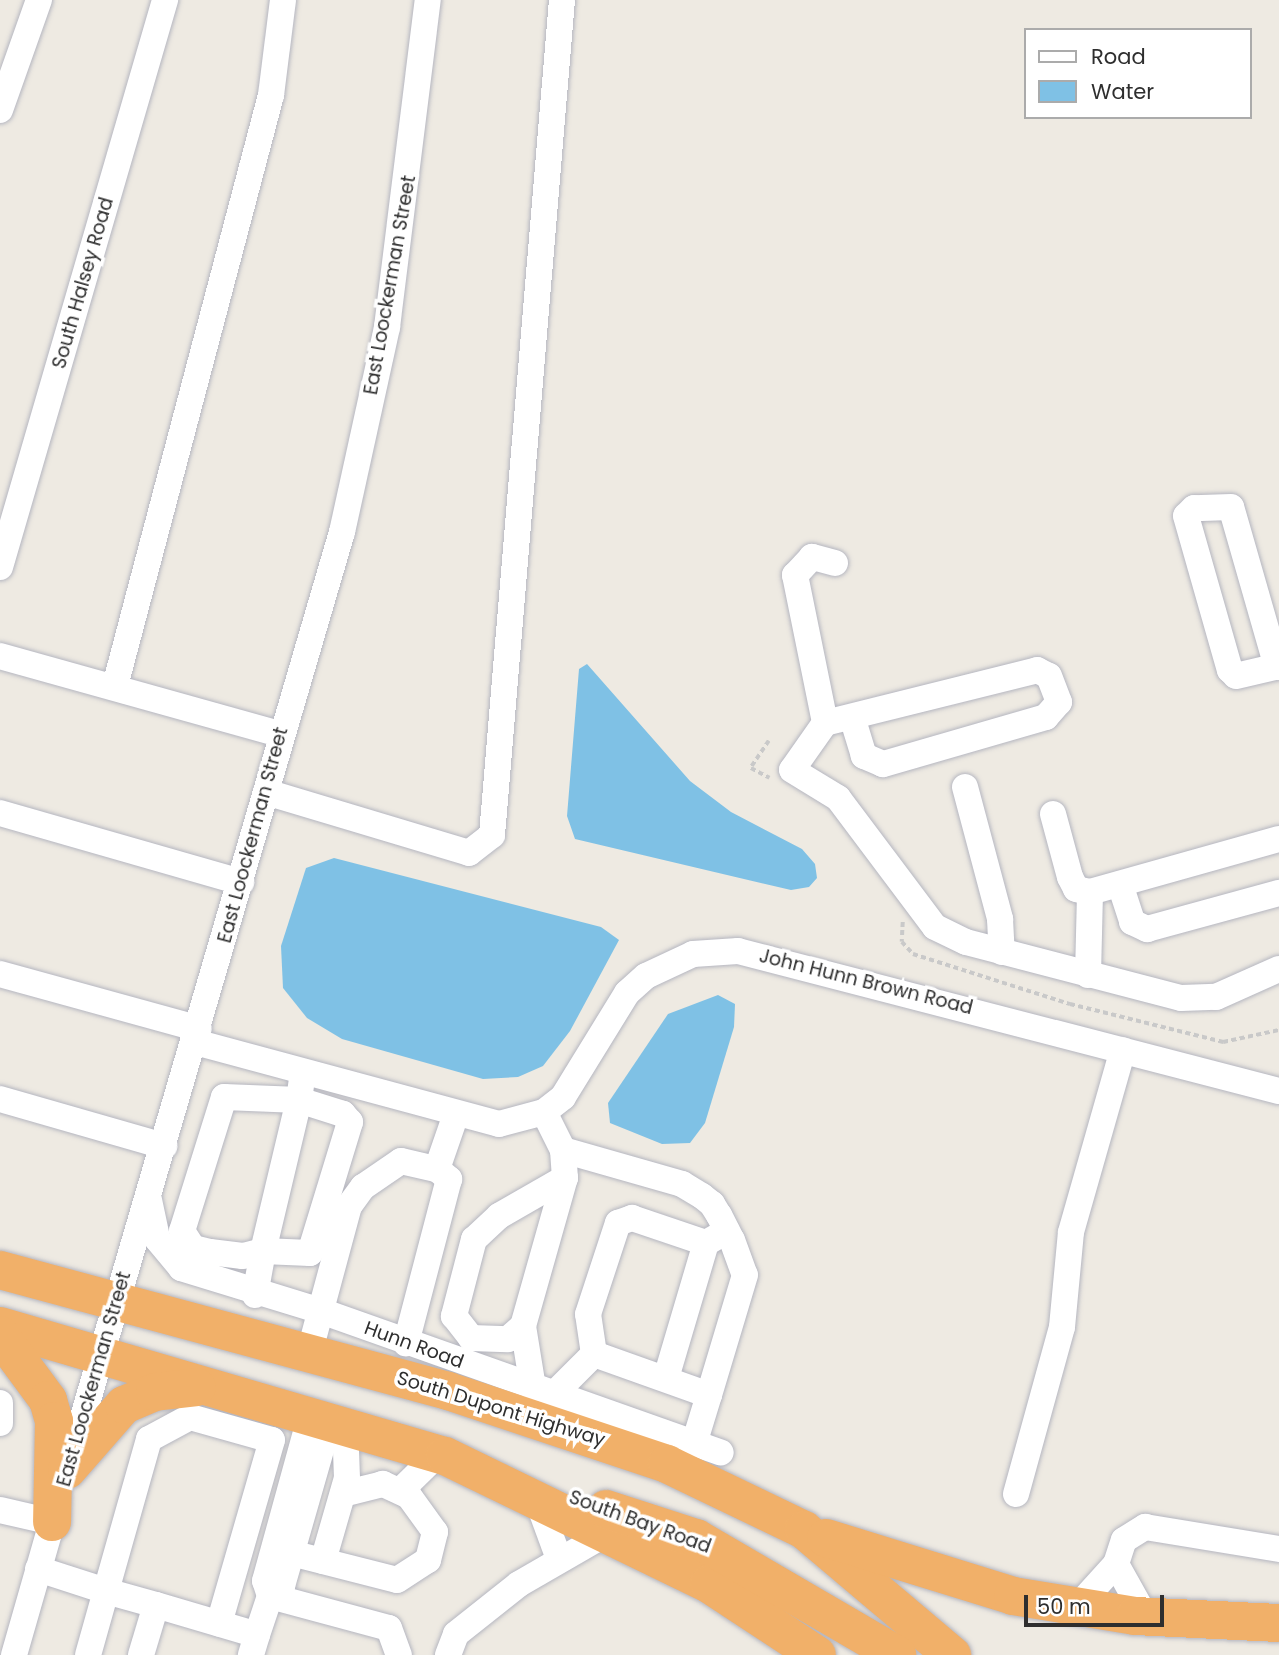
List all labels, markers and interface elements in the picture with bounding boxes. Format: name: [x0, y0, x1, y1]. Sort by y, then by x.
legend: [1024, 28, 1251, 119]
text: Road: [1091, 42, 1146, 71]
text: Water: [1091, 77, 1154, 106]
street label: East Loockerman Street: [359, 173, 421, 397]
street label: South Halsey Road: [48, 195, 118, 371]
street label: East Loockerman Street: [213, 725, 293, 945]
street label: John Hunn Brown Road: [757, 944, 975, 1020]
street label: East Loockerman Street: [52, 1269, 136, 1489]
street label: Hunn Road: [361, 1316, 467, 1374]
street label: South Dupont Highway: [394, 1366, 608, 1452]
street label: South Bay Road: [566, 1486, 714, 1558]
scale bar: [1027, 1582, 1167, 1626]
text: 50 m: [1037, 1592, 1091, 1621]

